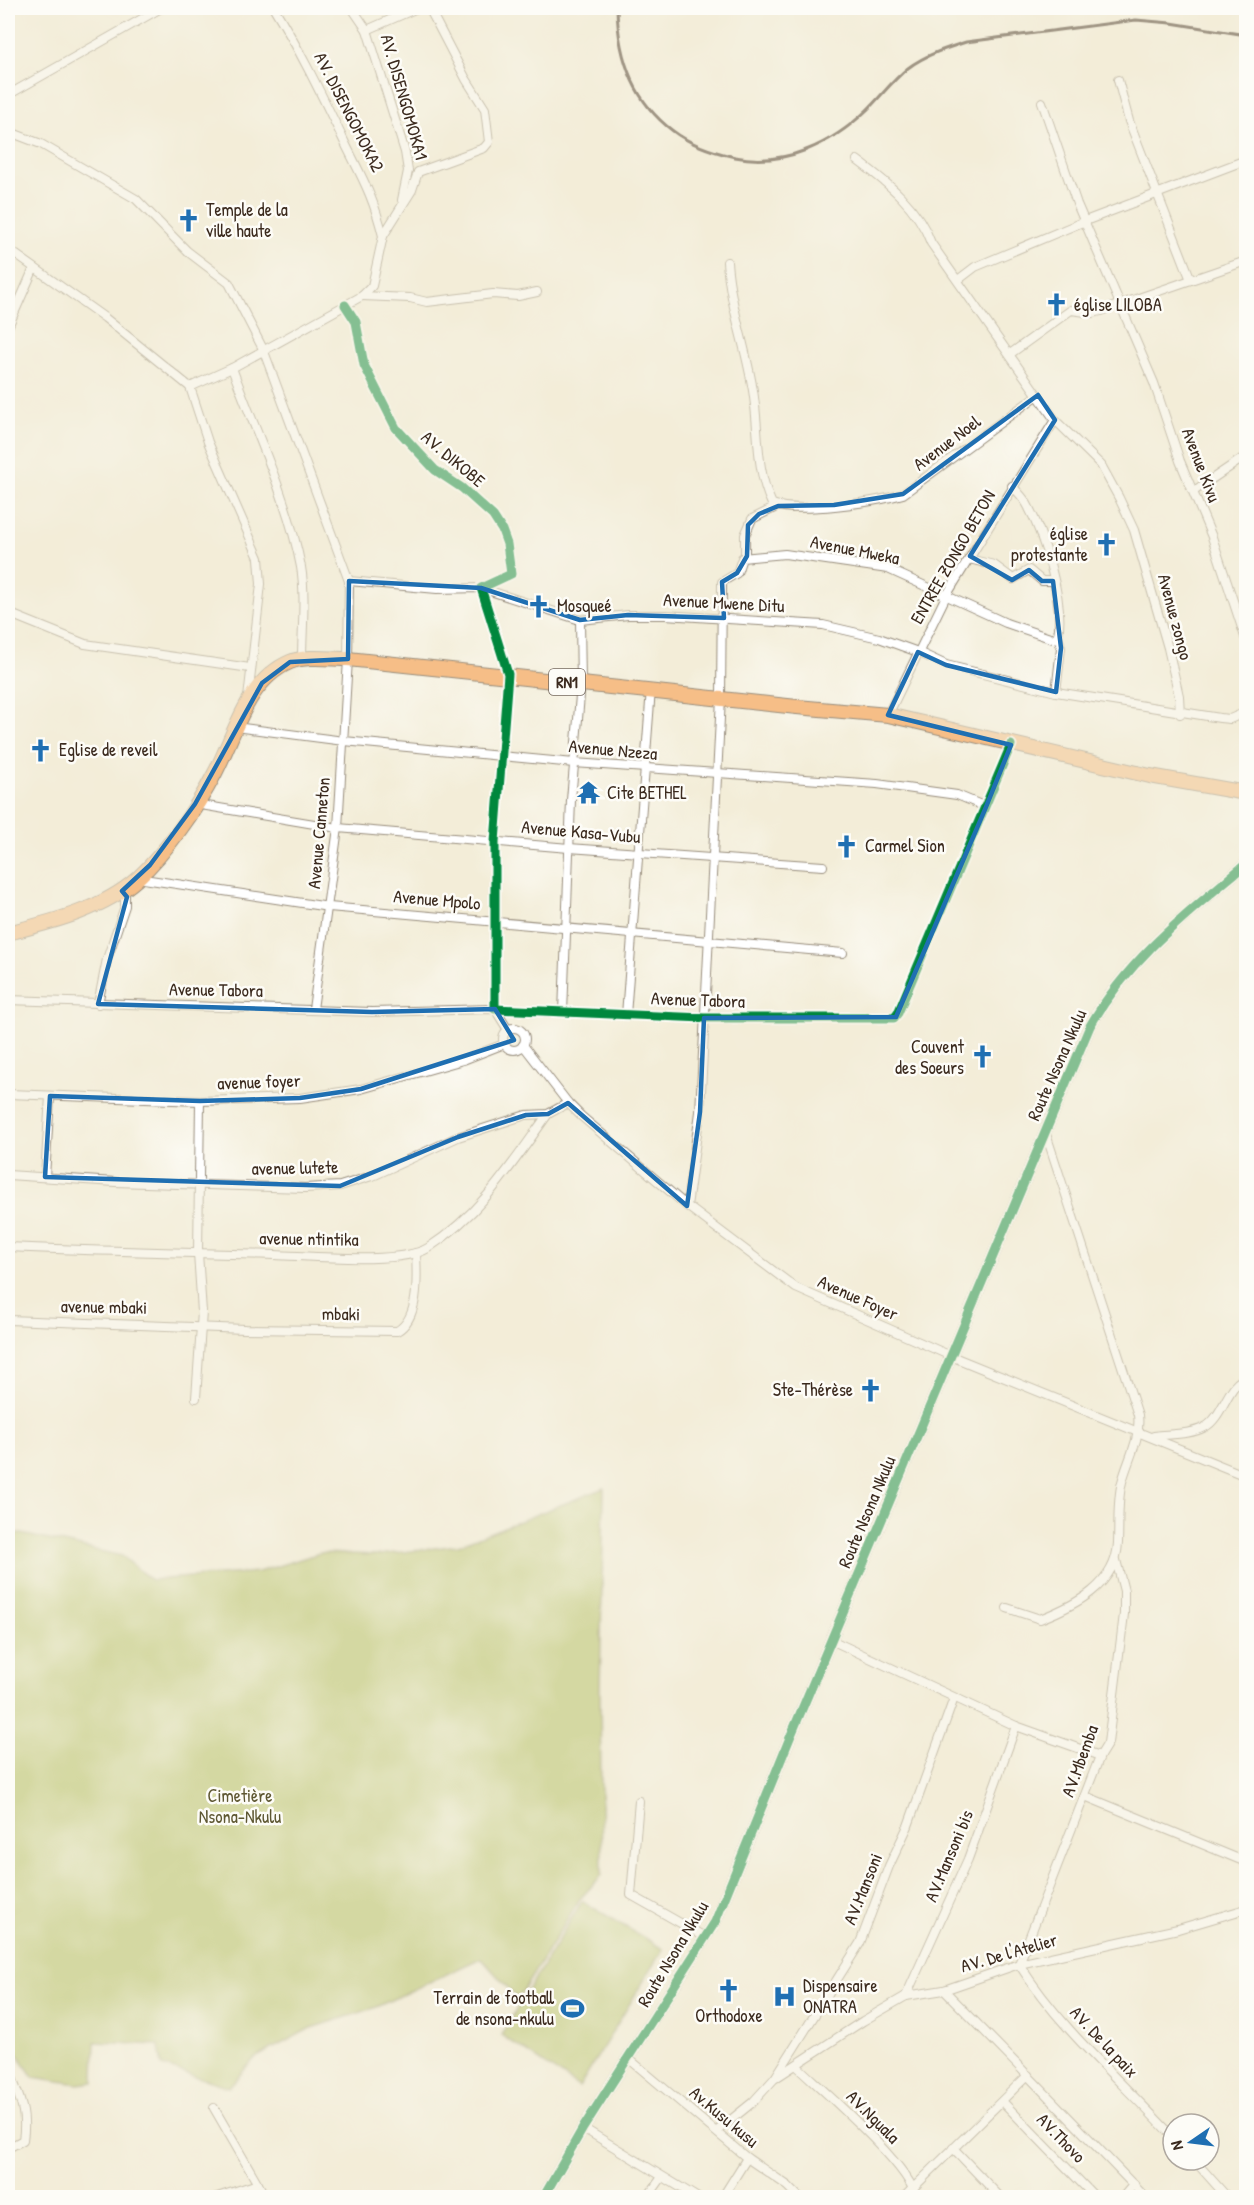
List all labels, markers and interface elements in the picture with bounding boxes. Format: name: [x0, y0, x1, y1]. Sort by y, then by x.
street label: AV. DISENGOMOKA1: [375, 31, 434, 163]
street label: AV. DISENGOMOKA2: [308, 48, 391, 177]
place label: Temple de la ville haute: [206, 197, 288, 243]
church icon: Temple de la ville haute: [175, 207, 201, 233]
church icon: église LILOBA: [1043, 292, 1069, 318]
place label: église LILOBA: [1074, 292, 1162, 317]
street label: Avenue Noel: [908, 409, 986, 476]
street label: Avenue Kivu: [1176, 424, 1227, 506]
street label: AV. DIKOBE: [416, 425, 491, 493]
street label: ENTREE ZONGO BETON: [904, 485, 1001, 628]
place label: église protestante: [1011, 521, 1088, 567]
street label: Avenue Mweka: [808, 529, 902, 570]
church icon: église protestante: [1093, 531, 1119, 557]
street label: Avenue zongo: [1152, 571, 1199, 663]
street label: Avenue Mwene Ditu: [663, 587, 785, 618]
church icon: Mosqueé: [526, 593, 552, 619]
place label: Mosqueé: [557, 593, 612, 618]
road number: RN1: [549, 669, 585, 695]
street label: Avenue Nzeza: [568, 733, 658, 766]
church icon: Eglise de reveil: [28, 737, 54, 763]
place label: Eglise de reveil: [59, 737, 158, 762]
street label: Avenue Canneton: [301, 776, 336, 890]
temple icon: Cite BETHEL: [576, 780, 602, 806]
place label: Cite BETHEL: [607, 780, 687, 805]
street label: Avenue Kasa-Vubu: [520, 814, 642, 849]
church icon: Carmel Sion: [834, 833, 860, 859]
place label: Carmel Sion: [865, 833, 945, 858]
street label: Avenue Mpolo: [392, 883, 482, 916]
street label: Avenue Tabora: [169, 976, 263, 1003]
street label: Avenue Tabora: [651, 985, 745, 1014]
street label: Route Nsona Nkulu: [1021, 1005, 1092, 1124]
place label: Couvent des Soeurs: [895, 1034, 965, 1080]
church icon: Couvent des Soeurs: [969, 1044, 995, 1070]
street label: avenue foyer: [217, 1068, 301, 1095]
street label: avenue lutete: [251, 1154, 339, 1181]
street label: avenue ntintika: [259, 1225, 359, 1252]
street label: Avenue Foyer: [814, 1269, 902, 1326]
street label: avenue mbaki: [61, 1293, 147, 1320]
street label: mbaki: [322, 1301, 360, 1326]
place label: Ste-Thérèse: [773, 1377, 853, 1402]
church icon: Ste-Thérèse: [858, 1377, 884, 1403]
street label: Route Nsona Nkulu: [832, 1452, 901, 1572]
street label: AV.Mbemba: [1055, 1721, 1104, 1800]
park label: Cimetière Nsona-Nkulu: [199, 1783, 281, 1829]
street label: AV.Mansoni bis: [918, 1806, 979, 1906]
street label: AV.Mansoni: [837, 1849, 888, 1928]
street label: Route Nsona Nkulu: [631, 1896, 714, 2011]
street label: AV. De l'Atelier: [958, 1927, 1060, 1978]
place label: Dispensaire ONATRA: [803, 1973, 878, 2019]
church icon: Orthodoxe: [716, 1977, 742, 2003]
hospital icon: Dispensaire ONATRA: [772, 1983, 798, 2009]
place label: Terrain de football de nsona-nkulu: [433, 1985, 554, 2031]
sports icon: Terrain de football de nsona-nkulu: [559, 1995, 585, 2021]
street label: AV. De la paix: [1065, 2000, 1144, 2083]
place label: Orthodoxe: [695, 2003, 763, 2028]
street label: Av.Kusu kusu: [684, 2080, 764, 2153]
street label: AV.Nguala: [841, 2084, 906, 2149]
street label: AV.Thovo: [1031, 2107, 1091, 2168]
north arrow: [1161, 2112, 1221, 2172]
text: N: [1165, 2138, 1188, 2152]

